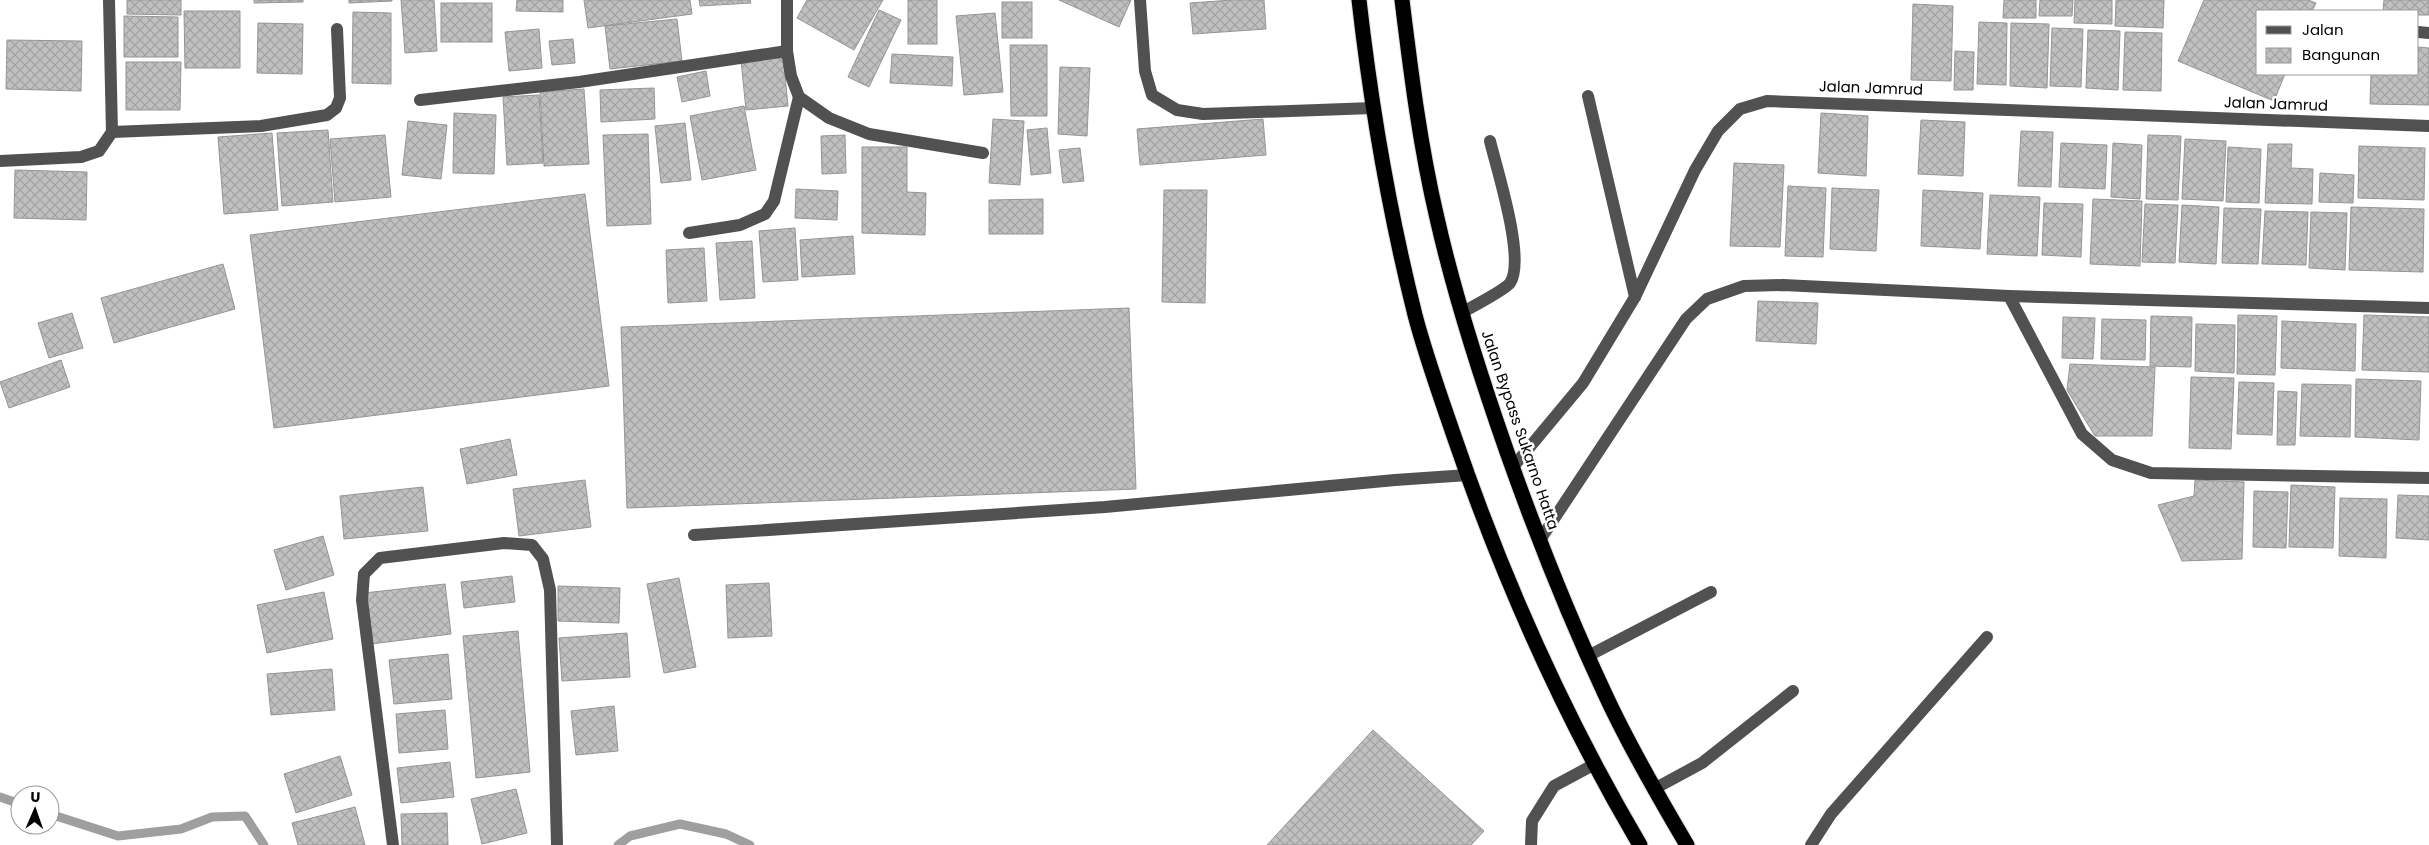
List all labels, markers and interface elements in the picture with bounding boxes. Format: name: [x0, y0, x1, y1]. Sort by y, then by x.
legend: [2256, 10, 2419, 75]
text: Jalan: [2302, 19, 2344, 40]
text: Bangunan: [2302, 44, 2380, 65]
street label: Jalan Jamrud: [1818, 75, 1924, 100]
street label: Jalan Jamrud: [2223, 91, 2329, 116]
street label: Jalan Bypass Sukarno Hatta: [1476, 327, 1565, 532]
north arrow: [10, 785, 60, 835]
text: U: [30, 787, 41, 807]

